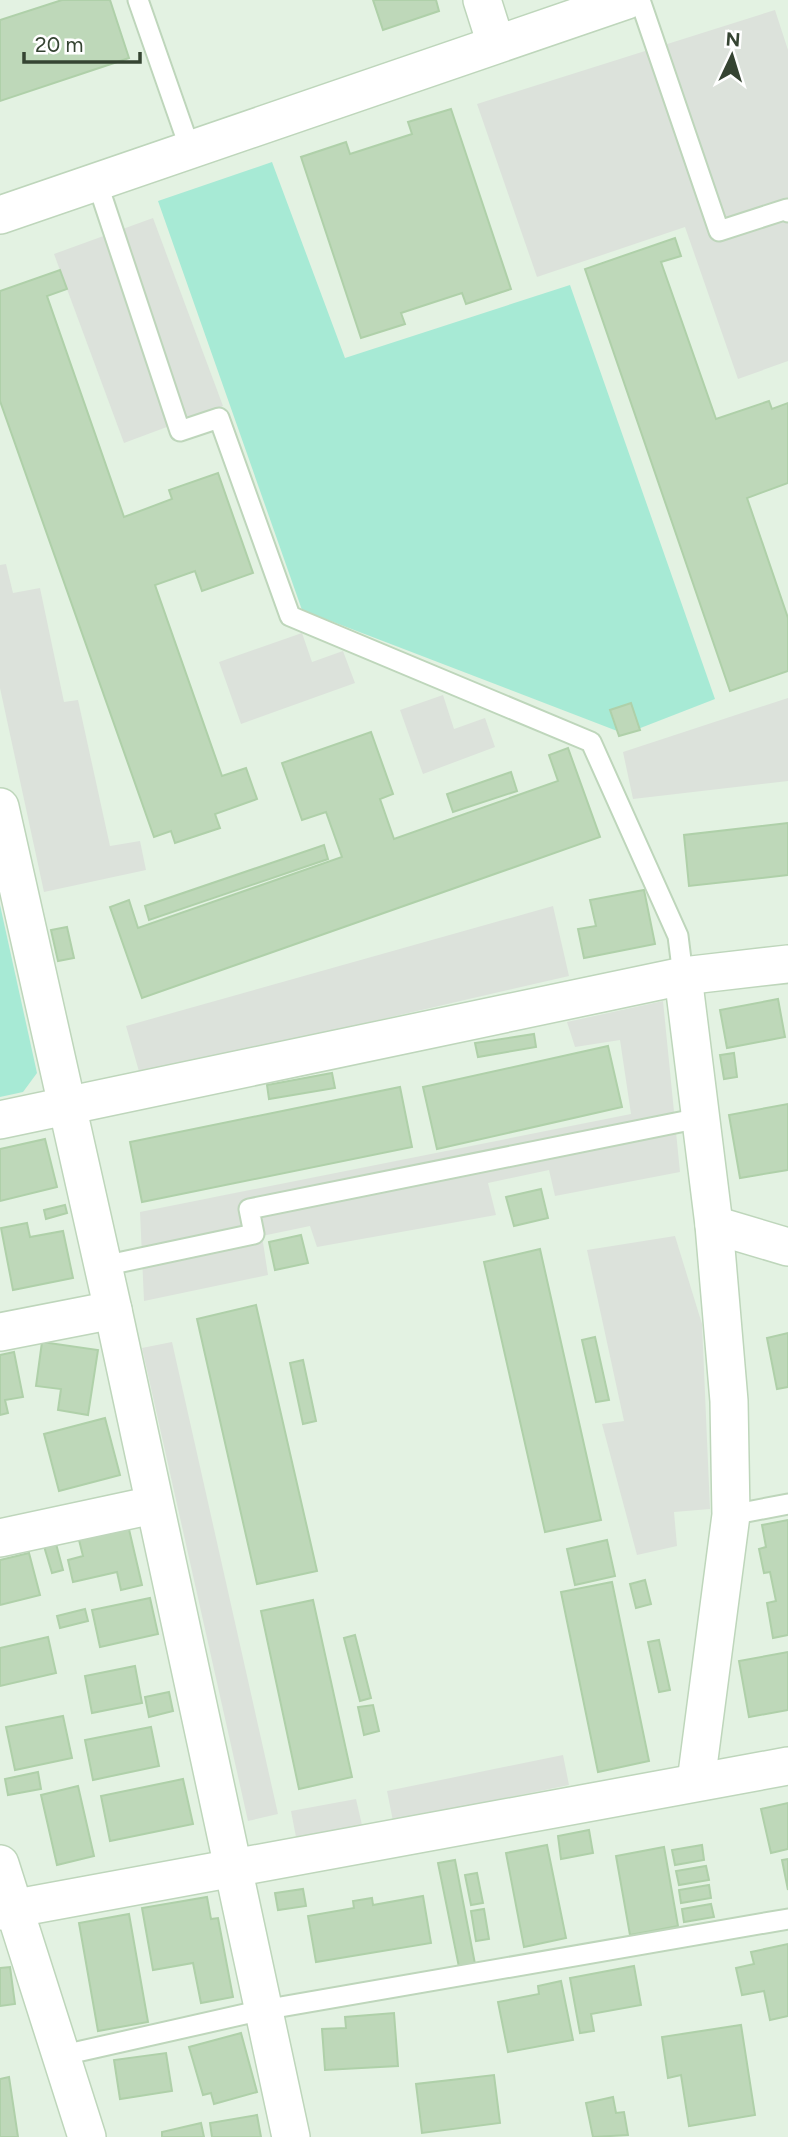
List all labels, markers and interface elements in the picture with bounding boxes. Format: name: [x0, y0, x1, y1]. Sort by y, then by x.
scale bar: [24, 21, 140, 65]
north arrow: [697, 21, 767, 91]
text: N: [725, 28, 741, 52]
text: 20 m: [35, 32, 83, 57]

